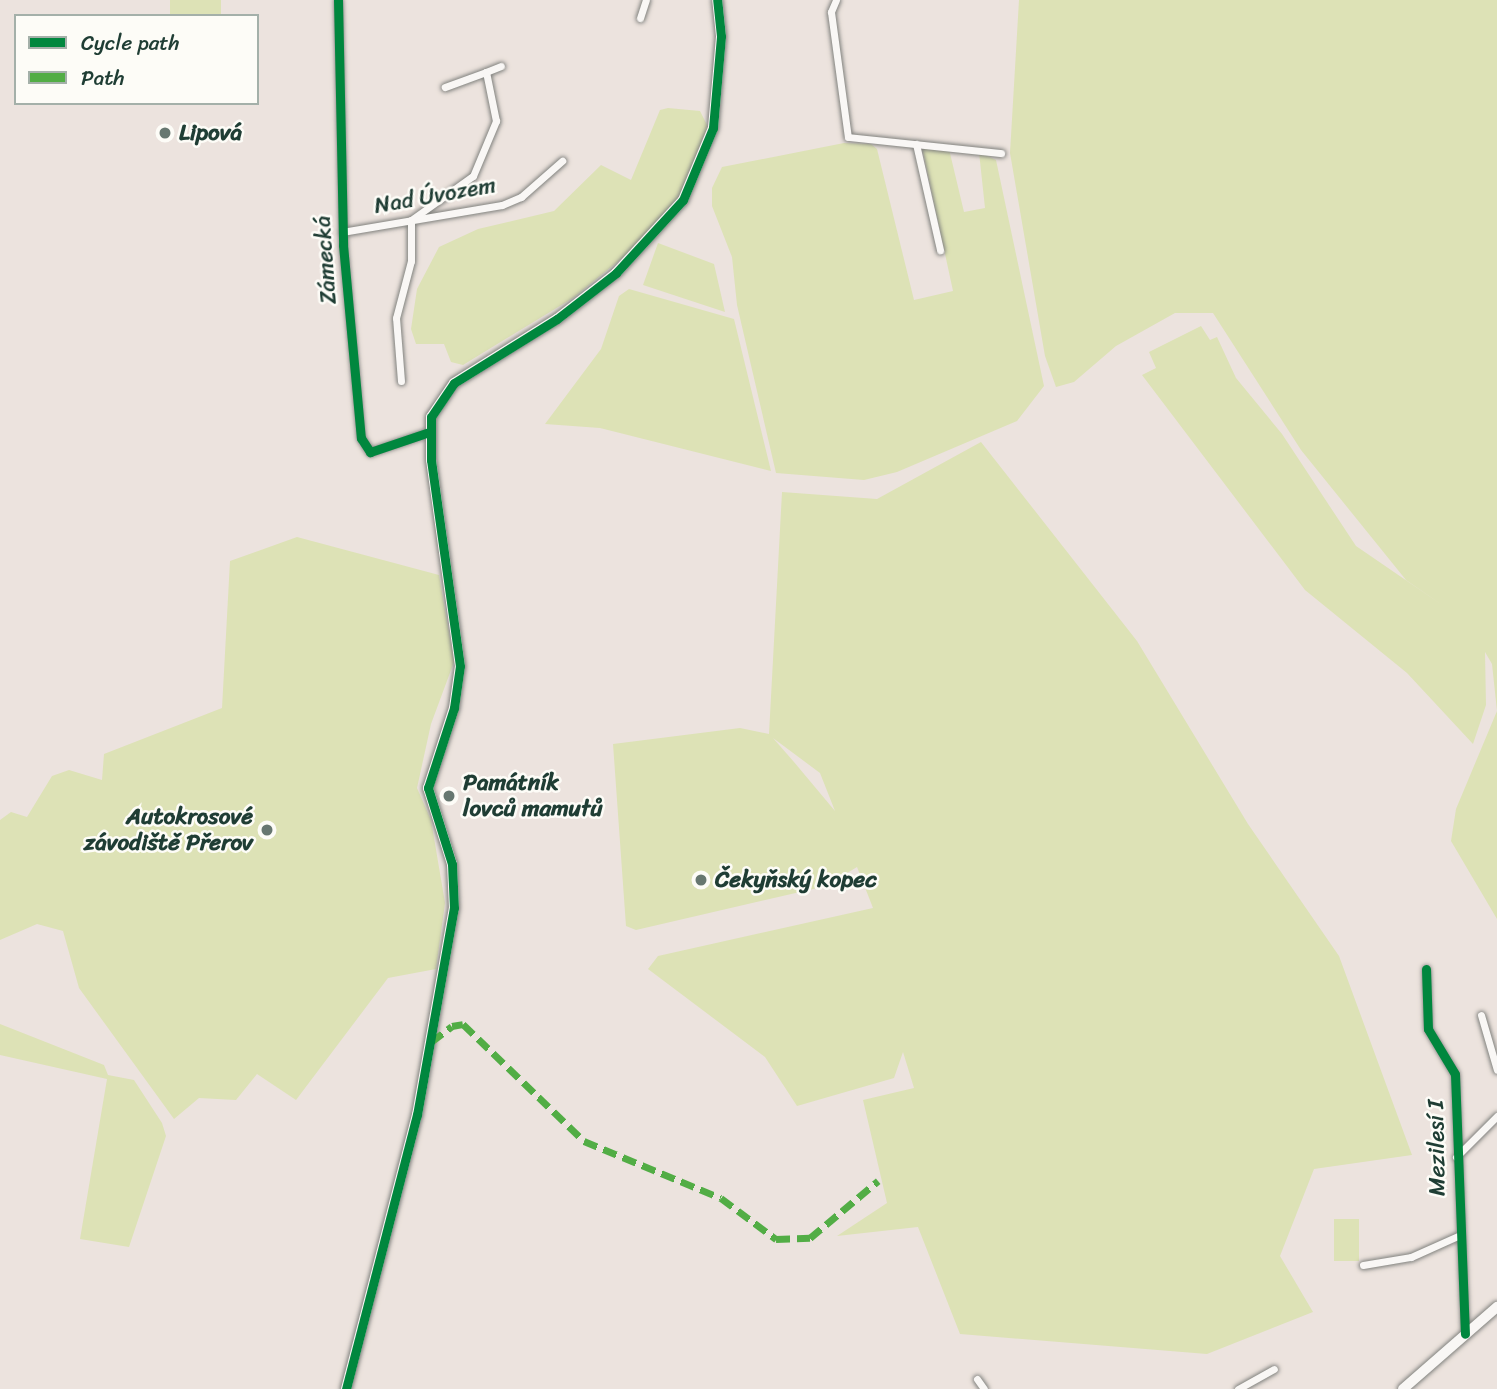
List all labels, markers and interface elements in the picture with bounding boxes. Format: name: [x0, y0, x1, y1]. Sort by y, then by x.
legend: [14, 14, 259, 105]
text: Cycle path: [81, 24, 180, 62]
text: Path: [81, 59, 124, 97]
place label: Lipová: [179, 119, 242, 147]
marker: Lipová: [157, 125, 173, 141]
street label: Nad Úvozem: [372, 172, 498, 220]
street label: Zámecká: [309, 215, 343, 305]
place label: Památník lovců mamutů: [463, 769, 603, 823]
marker: Památník lovců mamutů: [441, 788, 457, 804]
place label: Autokrosové závodiště Přerov: [84, 803, 253, 857]
marker: Autokrosové závodiště Přerov: [259, 822, 275, 838]
place label: Čekyňský kopec: [715, 866, 877, 894]
marker: Čekyňský kopec: [693, 872, 709, 888]
street label: Mezilesí I: [1422, 1100, 1452, 1196]

